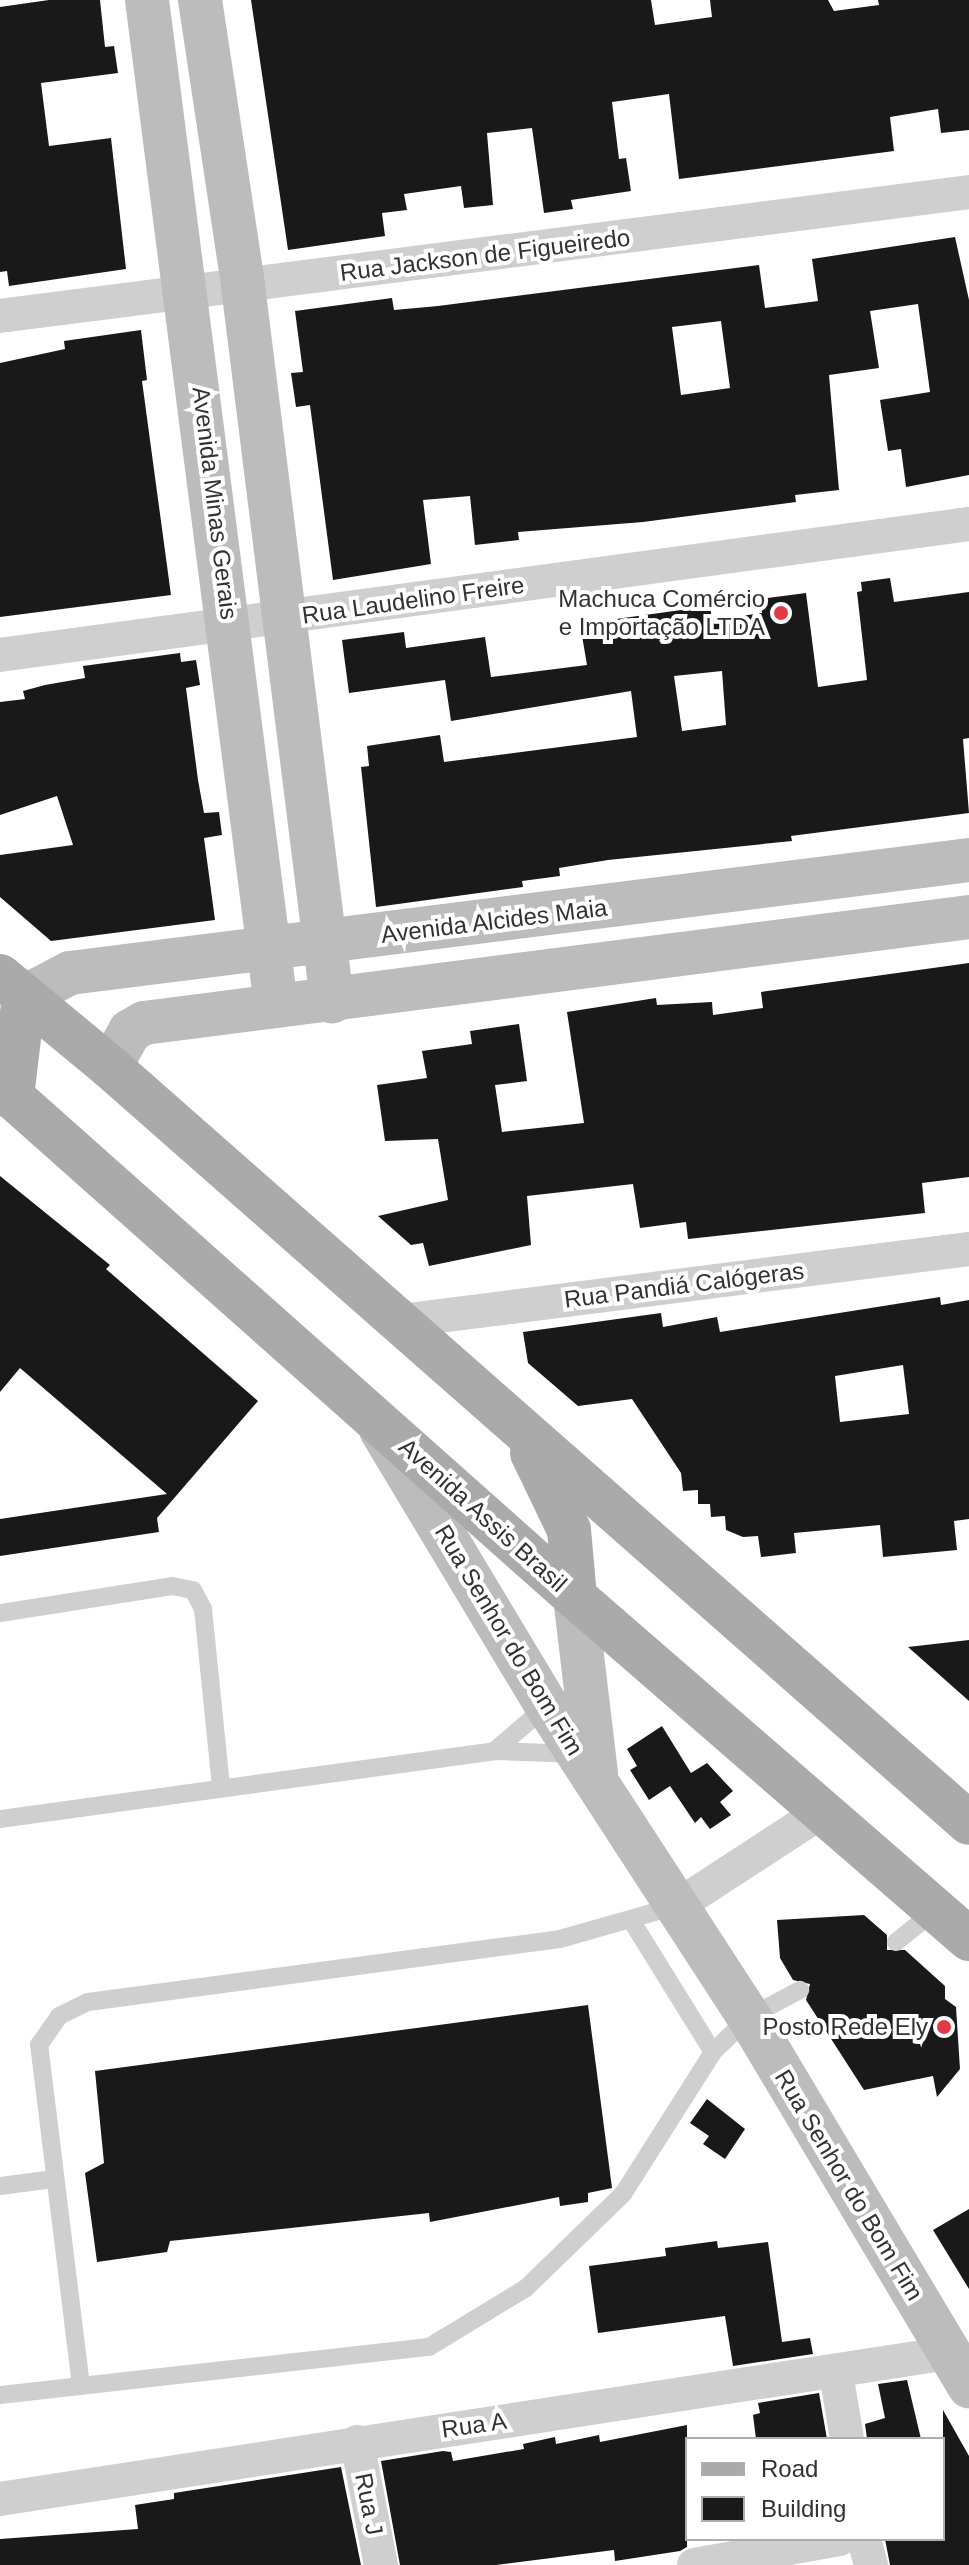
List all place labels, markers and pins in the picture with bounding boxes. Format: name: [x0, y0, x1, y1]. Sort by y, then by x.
place label: Machuca Comércio e Importação LTDA: [558, 585, 765, 641]
marker: Machuca Comércio e Importação LTDA: [772, 604, 790, 622]
place label: Posto Rede Ely: [763, 2013, 928, 2041]
marker: Posto Rede Ely: [935, 2018, 953, 2036]

